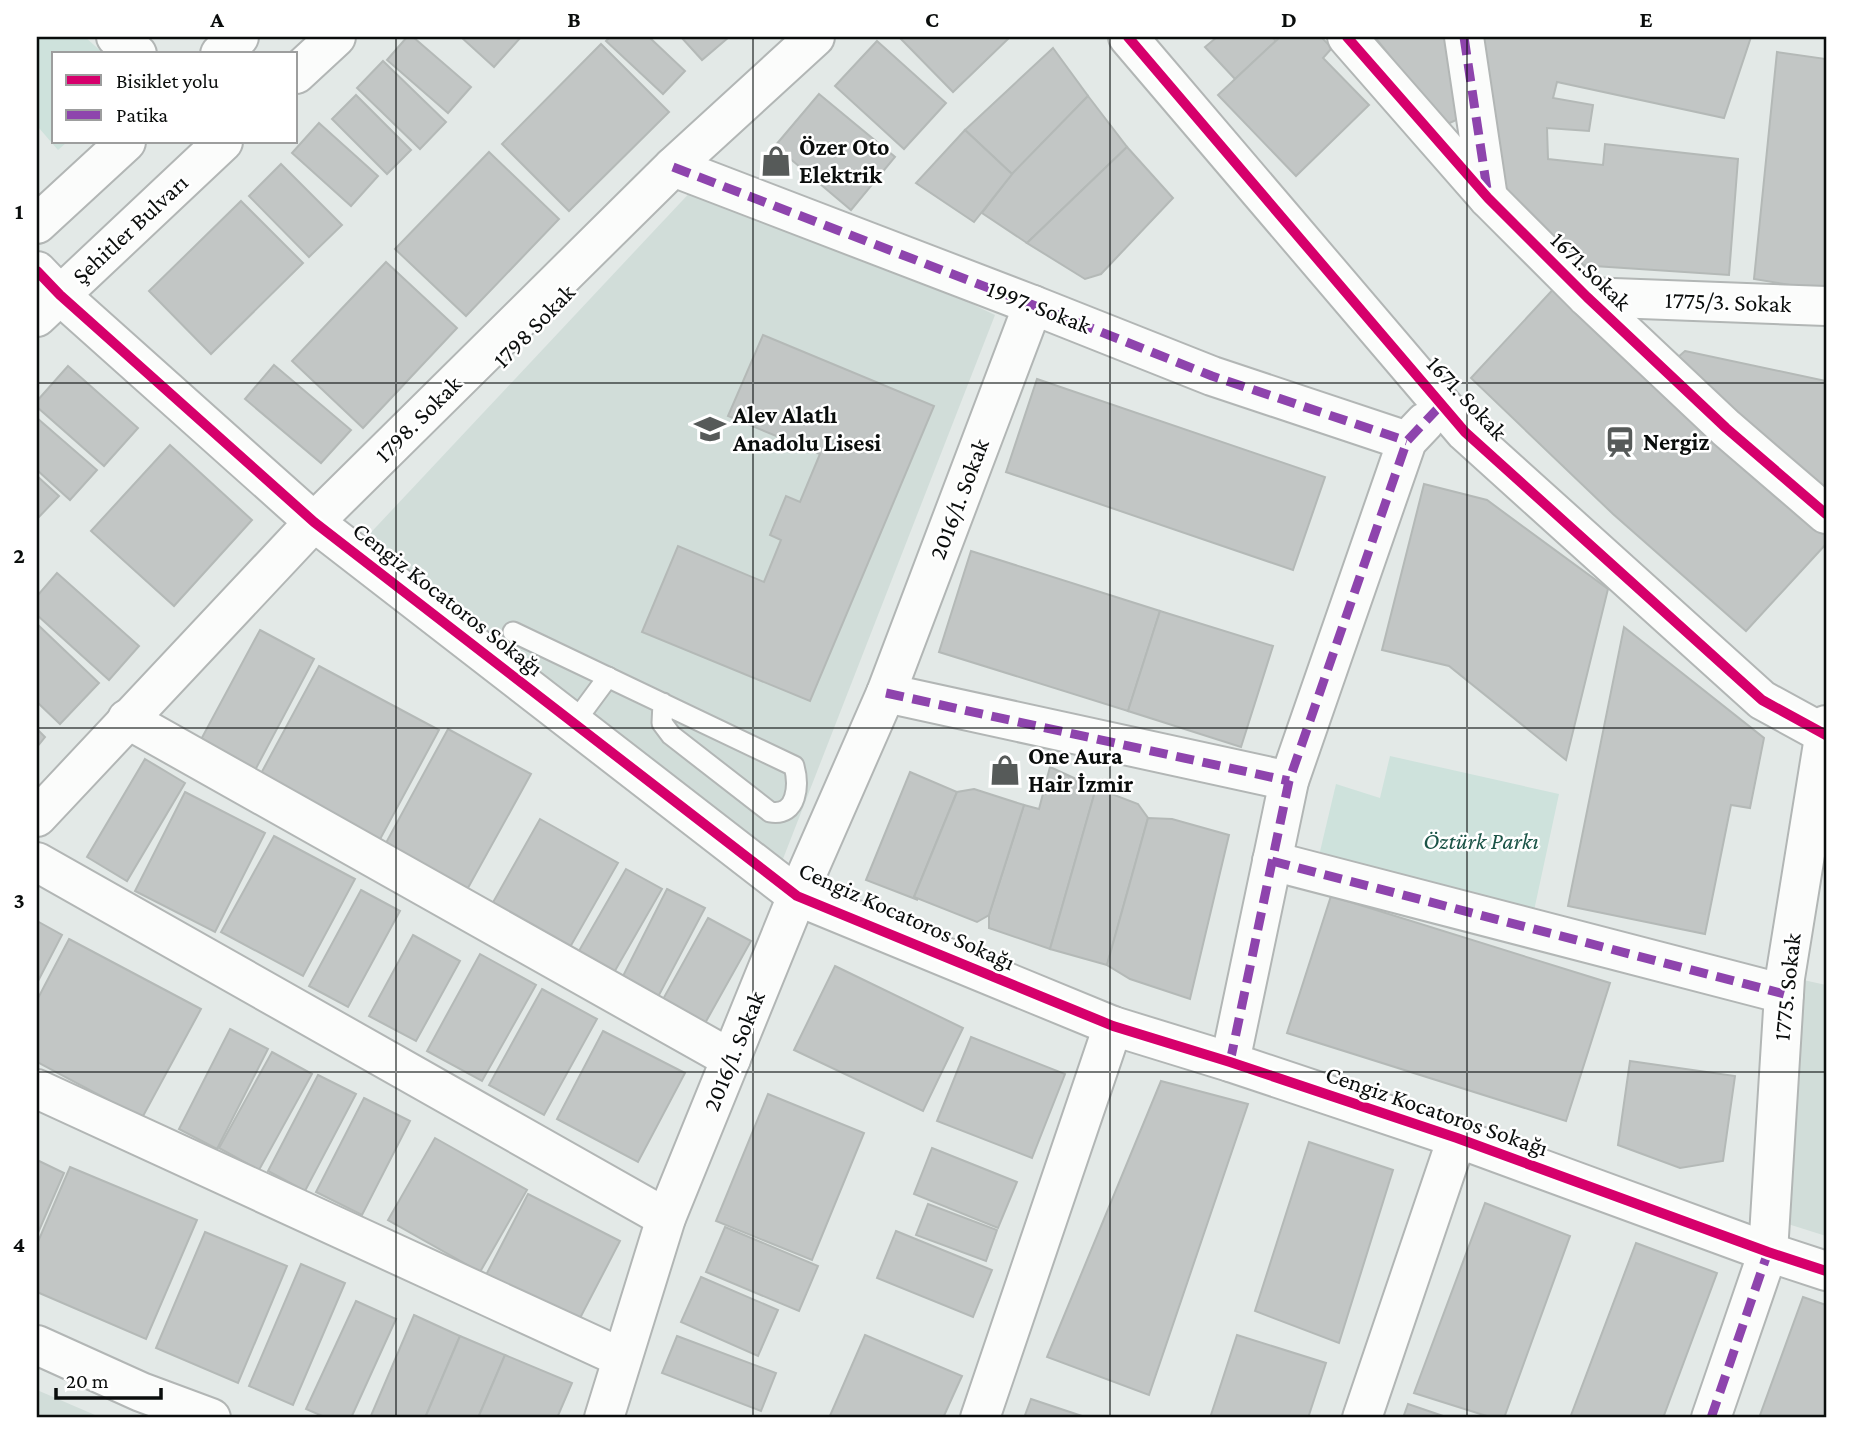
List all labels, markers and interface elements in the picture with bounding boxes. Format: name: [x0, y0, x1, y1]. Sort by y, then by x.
text: A: [209, 6, 224, 32]
text: B: [567, 6, 581, 32]
text: C: [925, 6, 939, 32]
text: D: [1281, 6, 1297, 32]
text: E: [1639, 6, 1653, 32]
legend: [52, 52, 298, 144]
text: Bisiklet yolu: [116, 69, 219, 93]
text: Patika: [116, 103, 168, 127]
place label: Özer Oto Elektrik: [799, 133, 889, 188]
shop icon: Özer Oto Elektrik: [759, 144, 793, 178]
street label: Şehitler Bulvarı: [66, 168, 193, 289]
text: 1: [15, 198, 24, 224]
street label: 1671.Sokak: [1546, 226, 1637, 316]
street label: 1997. Sokak: [983, 274, 1095, 339]
street label: 1798 Sokak: [487, 278, 580, 373]
street label: 1775/3. Sokak: [1664, 286, 1792, 317]
street label: 1671. Sokak: [1422, 350, 1514, 446]
street label: 1798. Sokak: [369, 370, 467, 467]
place label: Alev Alatlı Anadolu Lisesi: [732, 401, 881, 456]
school or university icon: Alev Alatlı Anadolu Lisesi: [693, 412, 727, 446]
station icon: Nergiz: [1603, 425, 1637, 459]
place label: Nergiz: [1643, 428, 1710, 455]
street label: 2016/1. Sokak: [923, 434, 994, 563]
street label: Cengiz Kocatoros Sokağı: [348, 516, 549, 681]
text: 2: [13, 542, 25, 568]
place label: One Aura Hair İzmir: [1028, 742, 1134, 797]
shop icon: One Aura Hair İzmir: [988, 753, 1022, 787]
park label: Öztürk Parkı: [1423, 827, 1539, 854]
street label: Cengiz Kocatoros Sokağı: [795, 856, 1019, 975]
text: 3: [13, 887, 25, 913]
street label: 1775. Sokak: [1767, 931, 1806, 1042]
street label: 2016/1. Sokak: [697, 986, 770, 1115]
street label: Cengiz Kocatoros Sokağı: [1322, 1060, 1552, 1161]
text: 4: [13, 1231, 25, 1257]
scale bar: [56, 1357, 161, 1401]
text: 20 m: [66, 1369, 109, 1393]

